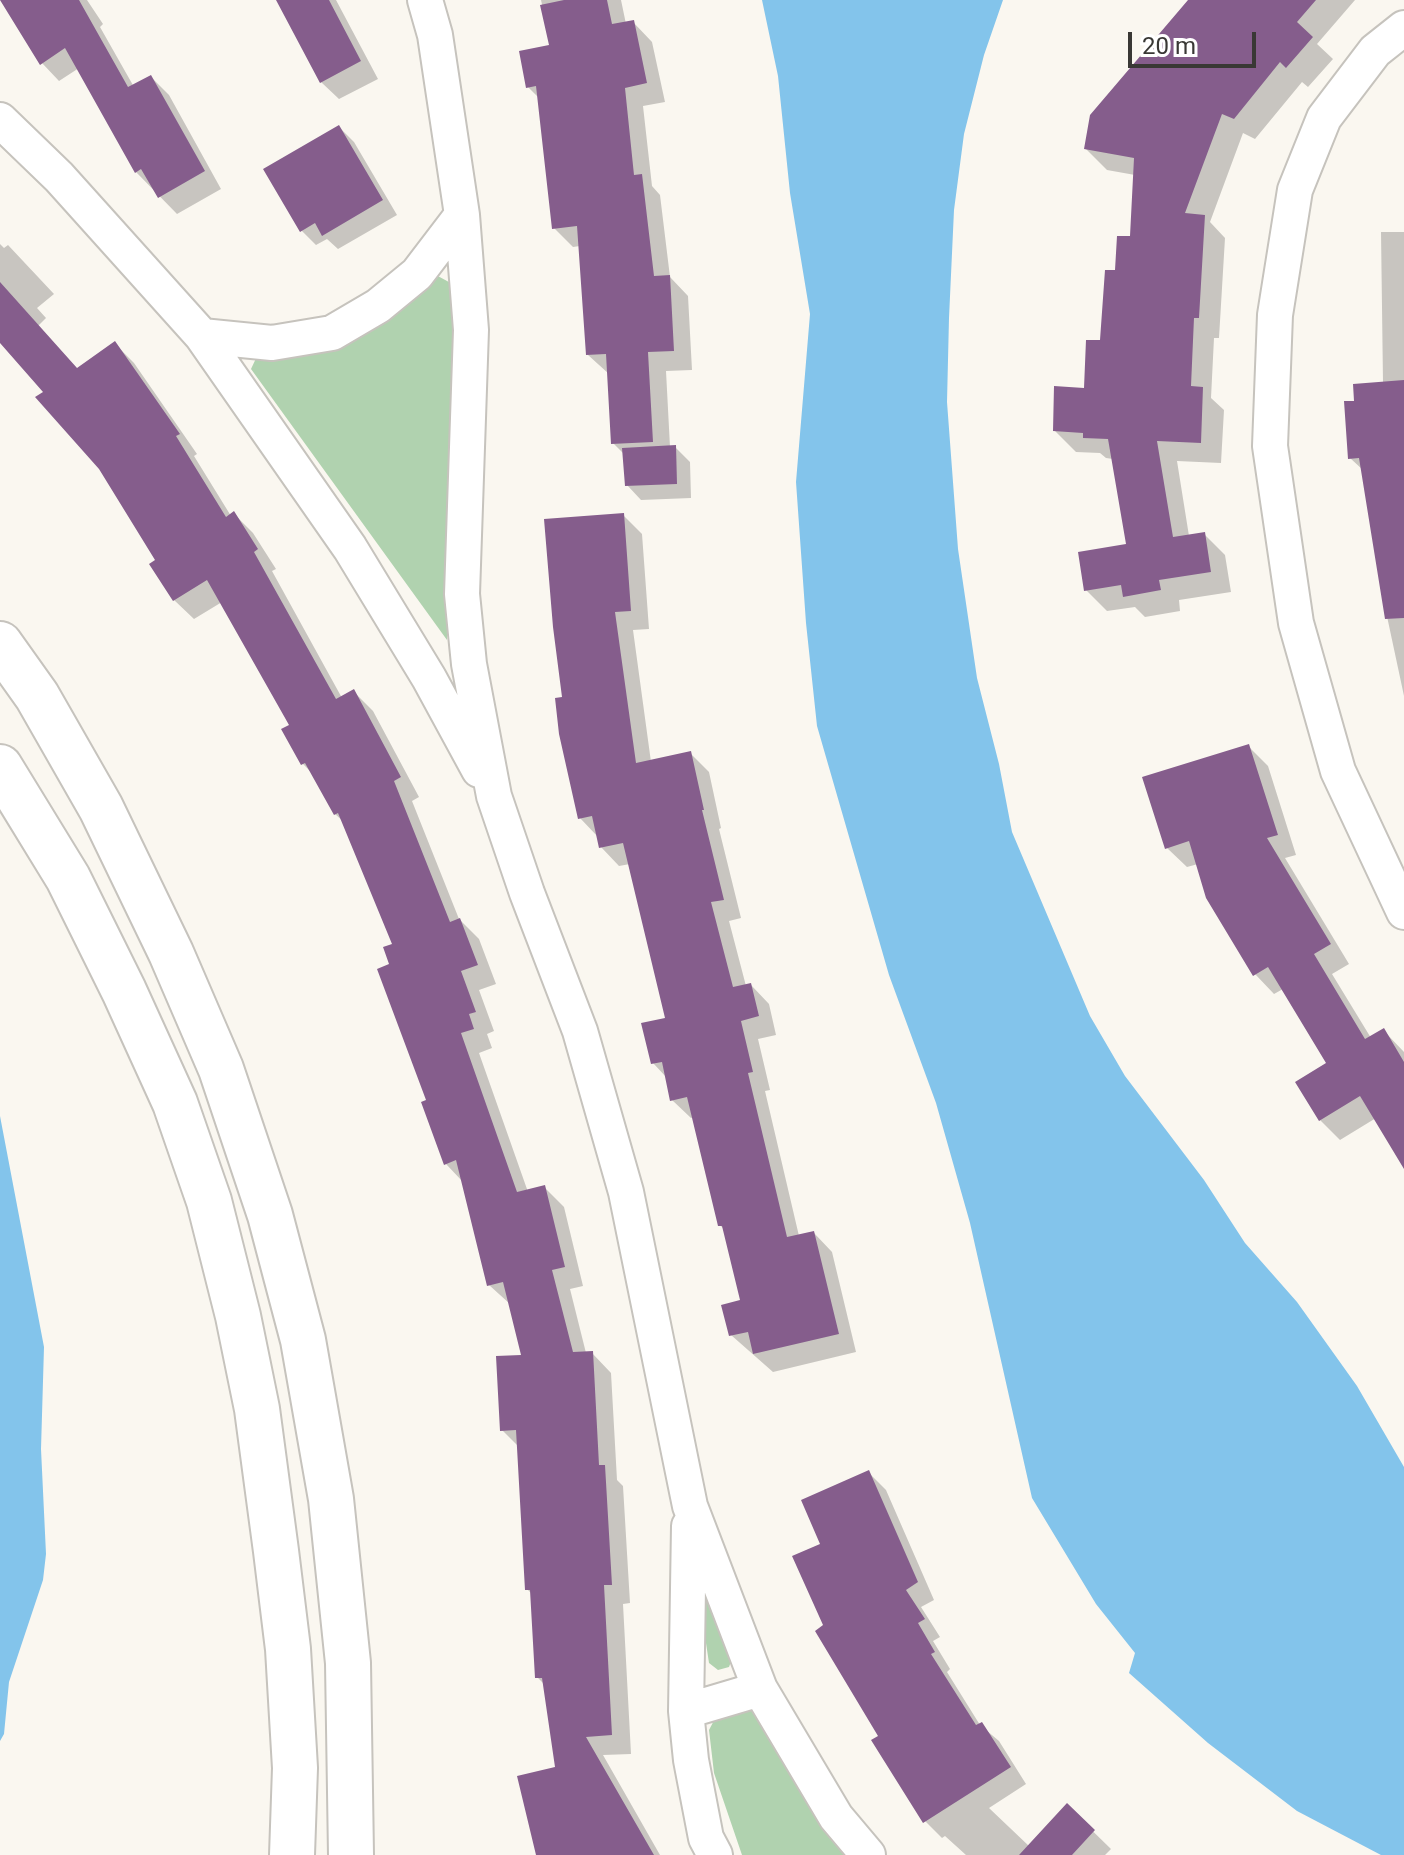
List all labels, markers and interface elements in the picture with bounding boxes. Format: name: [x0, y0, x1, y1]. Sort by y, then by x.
scale bar: [1132, 16, 1260, 66]
text: 20 m: [1142, 32, 1196, 60]

